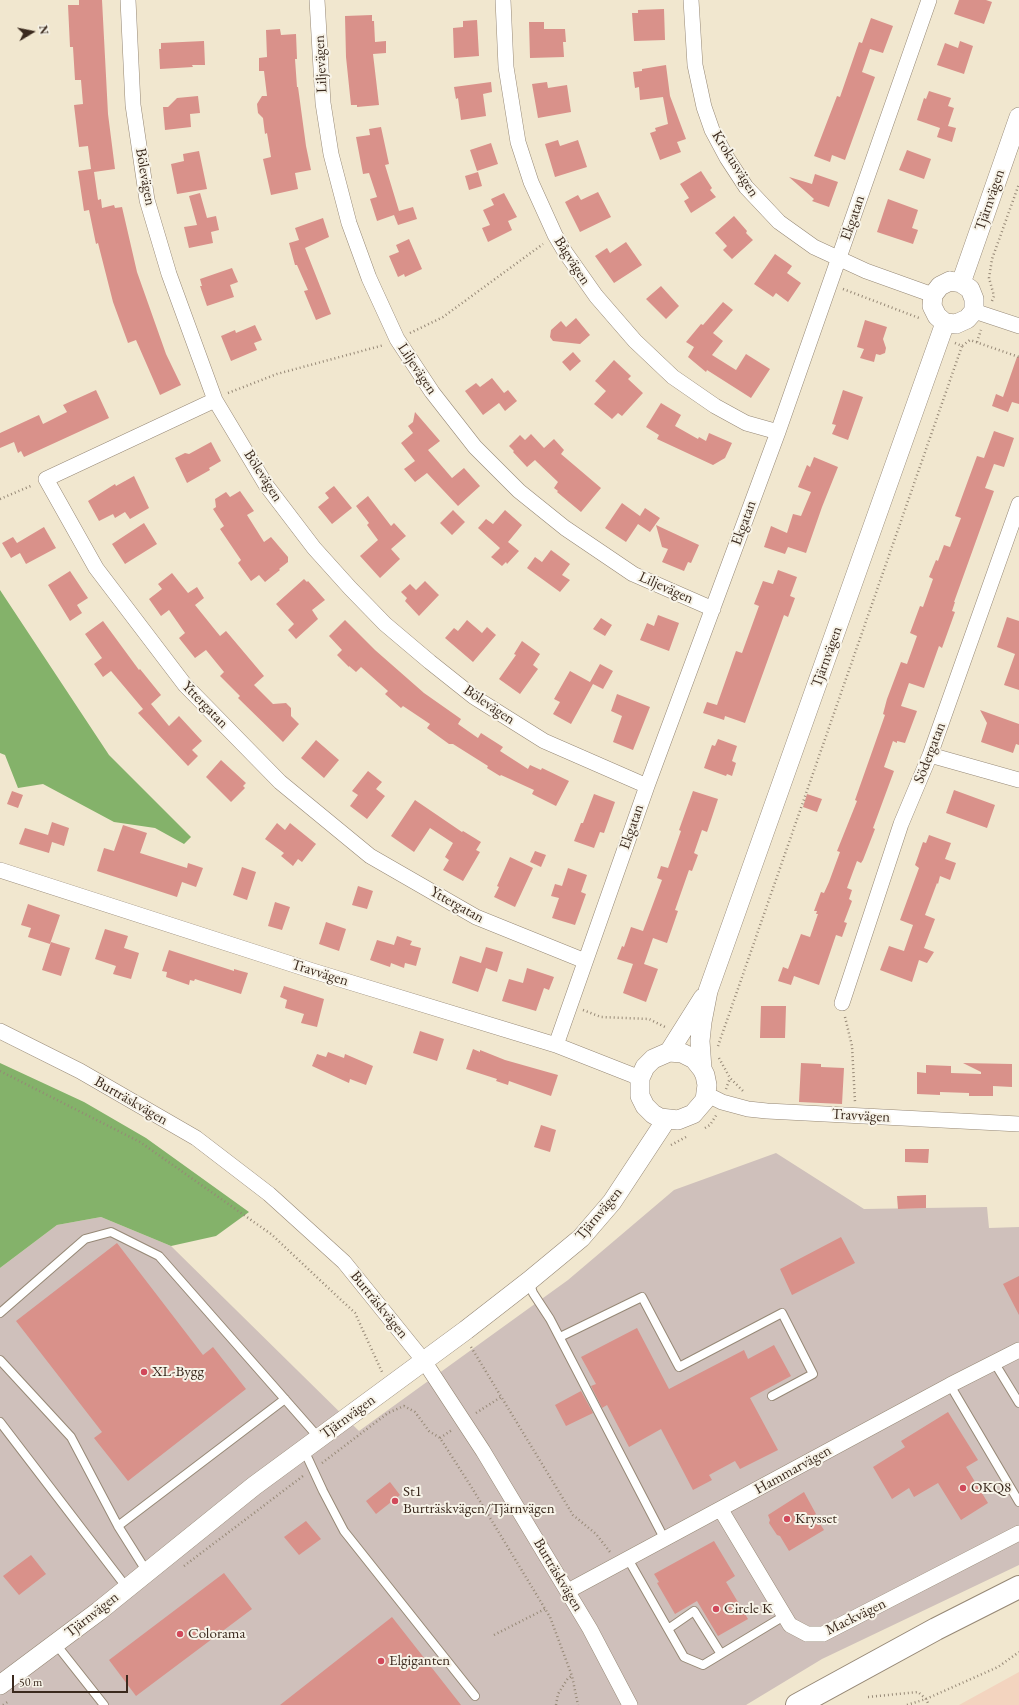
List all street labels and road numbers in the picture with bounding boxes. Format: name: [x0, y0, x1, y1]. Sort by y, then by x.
street label: Liljevägen: [310, 35, 332, 93]
street label: Krokusvägen: [708, 127, 762, 201]
street label: Bölevägen: [131, 147, 159, 207]
street label: Tjärnvägen: [971, 167, 1009, 233]
street label: Ekgatan: [837, 193, 869, 243]
street label: Bågvägen: [550, 233, 594, 289]
street label: Liljevägen: [393, 340, 441, 398]
street label: Bölevägen: [240, 447, 286, 505]
street label: Ekgatan: [728, 498, 760, 548]
street label: Liljevägen: [636, 568, 696, 608]
street label: Tjärnvägen: [808, 624, 846, 690]
street label: Yttergatan: [178, 678, 232, 732]
street label: Bölevägen: [460, 681, 518, 729]
street label: Södergatan: [910, 720, 950, 786]
street label: Ekgatan: [616, 802, 648, 852]
street label: Yttergatan: [427, 883, 487, 927]
street label: Travvägen: [289, 956, 351, 990]
street label: Burträskvägen: [91, 1073, 171, 1129]
street label: Travvägen: [831, 1105, 891, 1127]
street label: Tjärnvägen: [572, 1184, 626, 1244]
street label: Burträskvägen: [346, 1268, 412, 1342]
street label: Tjärnvägen: [317, 1391, 379, 1443]
street label: Hammarvägen: [751, 1442, 835, 1498]
street label: Burträskvägen: [529, 1535, 587, 1615]
street label: Tjärnvägen: [61, 1588, 123, 1642]
street label: Mackvägen: [823, 1595, 889, 1639]

